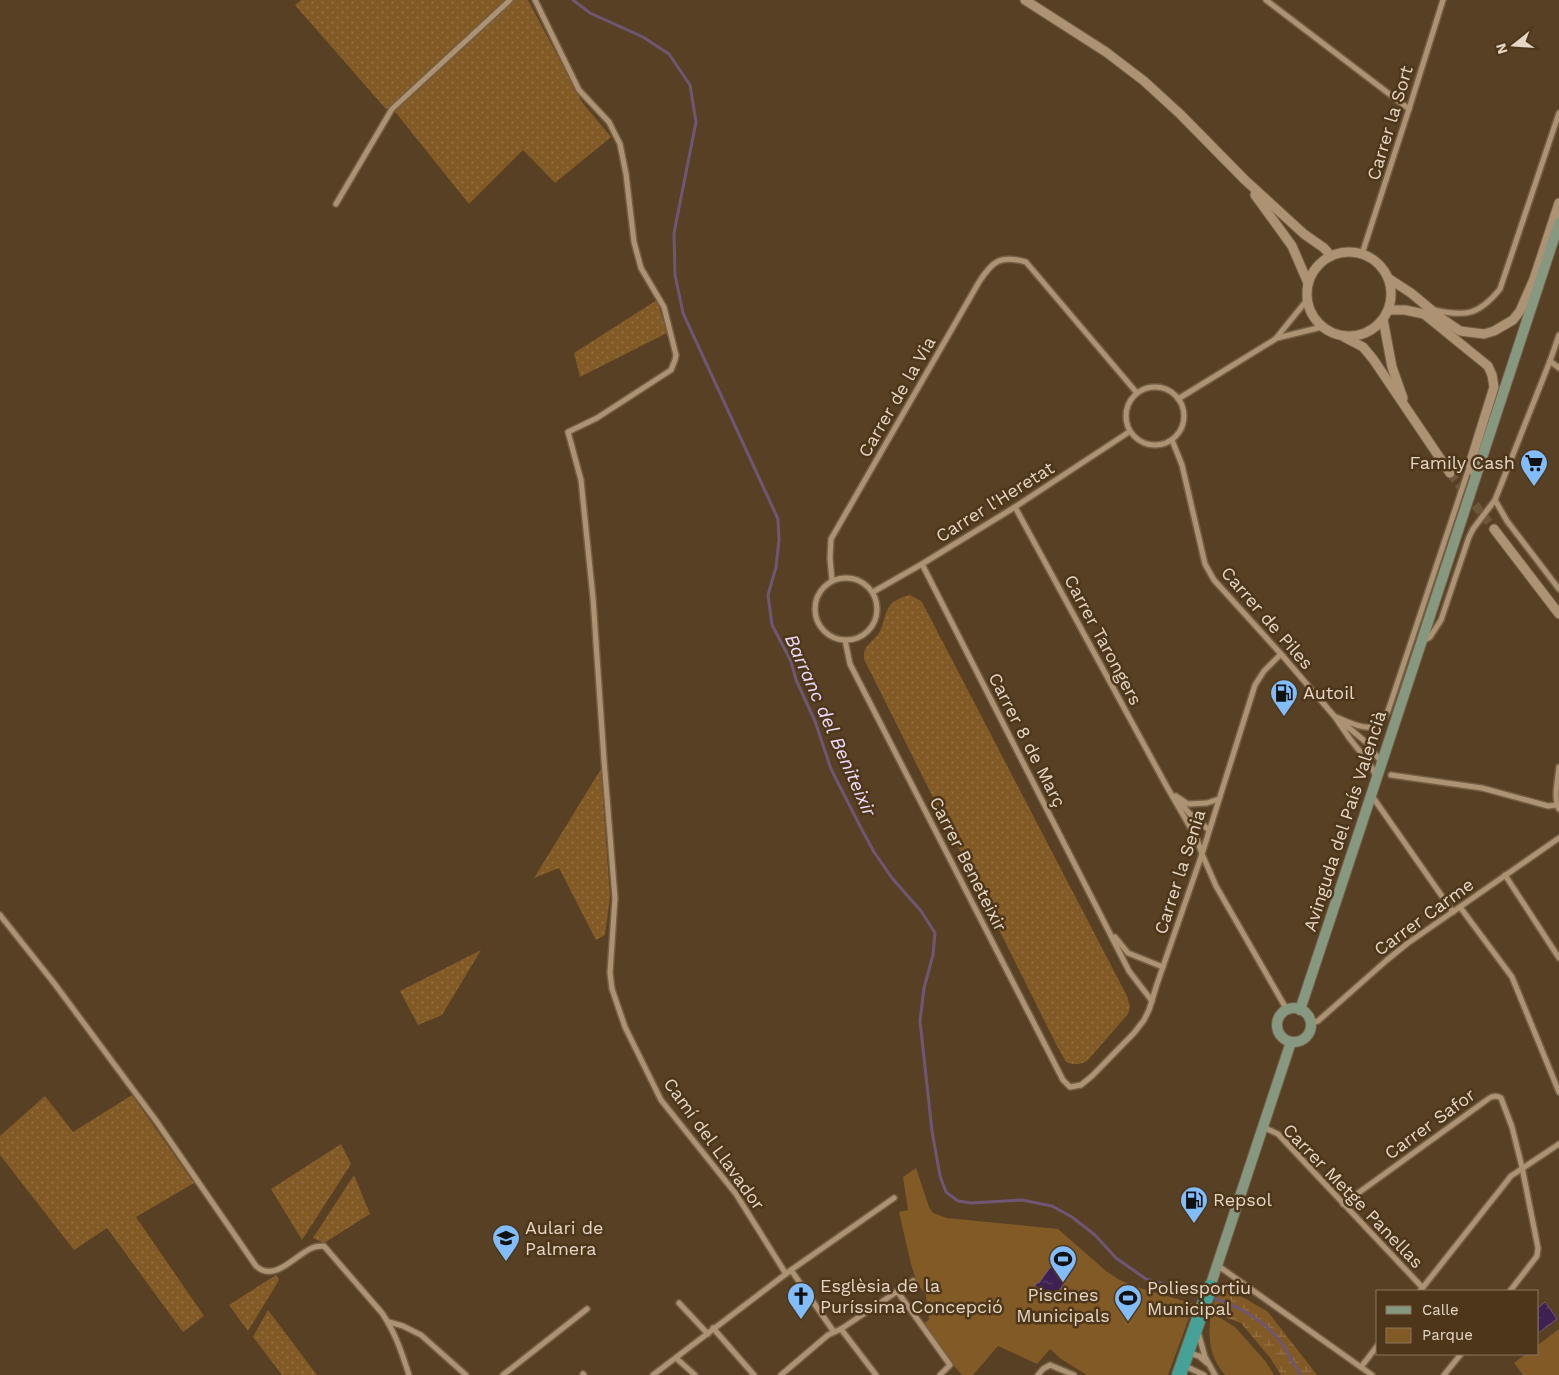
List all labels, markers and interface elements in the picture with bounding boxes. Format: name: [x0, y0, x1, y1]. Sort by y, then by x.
north arrow: [1489, 20, 1539, 70]
text: N: [1492, 42, 1511, 56]
street label: Carrer la Sort: [1362, 63, 1417, 183]
street label: Carrer de la Via: [854, 333, 940, 461]
supermarket icon: Family Cash: [1519, 448, 1549, 487]
place label: Family Cash: [1410, 452, 1515, 473]
street label: Carrer l'Heretat: [932, 457, 1058, 546]
street label: Carrer de Piles: [1217, 562, 1318, 673]
street label: Carrer Tarongers: [1060, 571, 1147, 709]
water label: Barranc del Beniteixir: [780, 631, 881, 820]
street label: Carrer 8 de Març: [984, 669, 1070, 810]
fuel station icon: Autoil: [1269, 678, 1299, 717]
place label: Autoil: [1303, 682, 1355, 703]
street label: Avinguda del País Valencià: [1299, 708, 1390, 934]
street label: Carrer Beneteixir: [925, 793, 1011, 935]
street label: Carrer la Senia: [1149, 807, 1210, 937]
street label: Carrer Carme: [1370, 873, 1478, 960]
street label: Camí del Llavador: [659, 1074, 769, 1214]
street label: Carrer Safor: [1380, 1084, 1479, 1163]
street label: Carrer Metge Panellas: [1279, 1119, 1428, 1272]
fuel station icon: Repsol: [1179, 1185, 1209, 1224]
place label: Repsol: [1213, 1189, 1273, 1210]
place label: Aulari de Palmera: [525, 1217, 603, 1259]
school or university icon: Aulari de Palmera: [491, 1223, 521, 1262]
sports icon: Piscines Municipals: [1048, 1244, 1078, 1283]
place label: Esglèsia de la Puríssima Concepció: [820, 1275, 1003, 1317]
place label: Poliesportiu Municipal: [1147, 1277, 1251, 1319]
church icon: Esglèsia de la Puríssima Concepció: [786, 1281, 816, 1320]
sports icon: Poliesportiu Municipal: [1113, 1283, 1143, 1322]
place label: Piscines Municipals: [1016, 1284, 1110, 1326]
legend: [1376, 1290, 1539, 1355]
text: Calle: [1422, 1301, 1459, 1319]
text: Parque: [1422, 1326, 1473, 1344]

